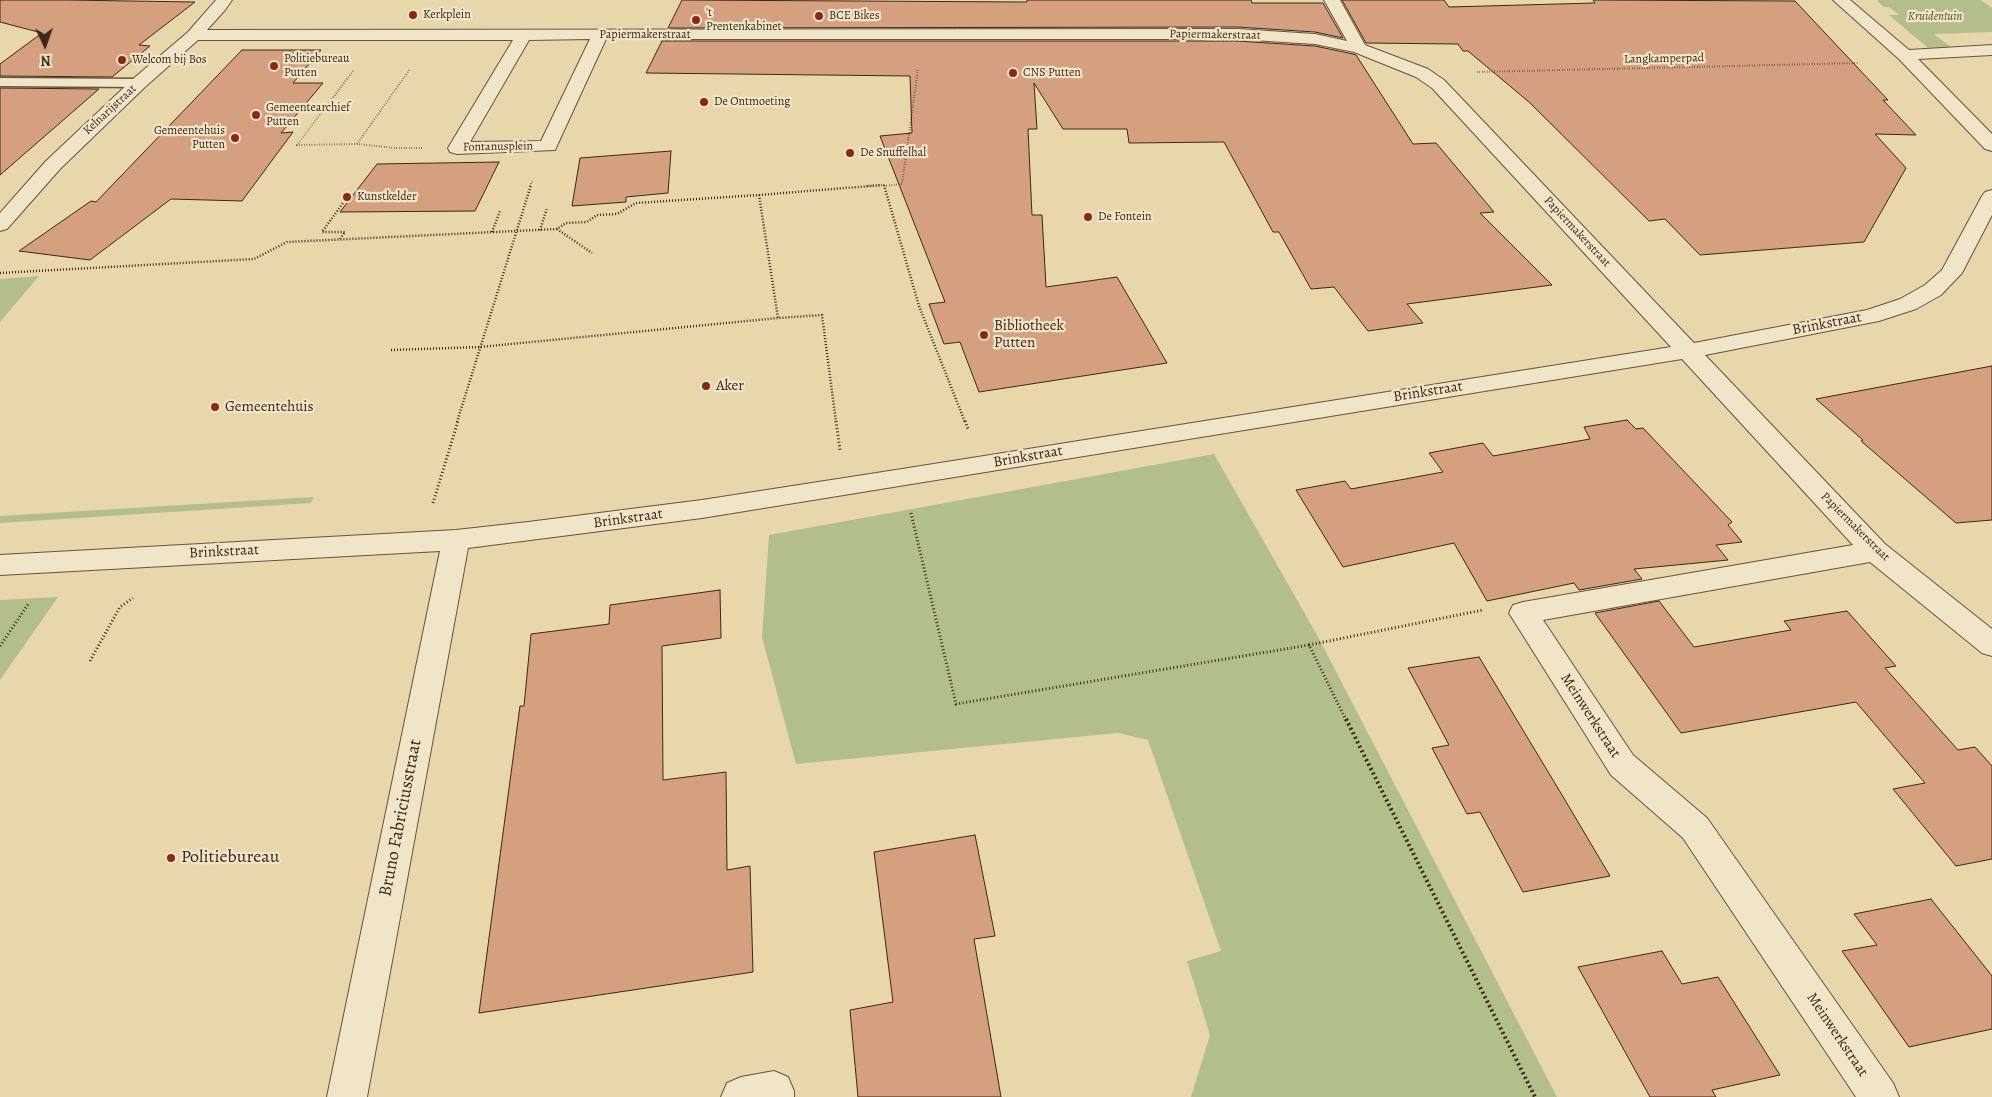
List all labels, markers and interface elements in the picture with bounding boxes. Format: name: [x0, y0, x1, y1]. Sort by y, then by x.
place label: 't Prentenkabinet: [706, 6, 782, 34]
place label: Kerkplein: [423, 8, 471, 22]
marker: Kerkplein: [407, 9, 419, 21]
place label: BCE Bikes: [829, 9, 879, 23]
marker: BCE Bikes: [813, 10, 825, 22]
park label: Kruidentuin: [1908, 10, 1962, 24]
marker: 't Prentenkabinet: [690, 14, 702, 26]
north arrow: [20, 20, 70, 70]
street label: Papiermakerstraat: [1169, 27, 1261, 43]
street label: Papiermakerstraat: [599, 28, 691, 42]
text: N: [40, 51, 51, 70]
street label: Langkamperpad: [1624, 51, 1704, 67]
place label: Politiebureau Putten: [284, 52, 350, 80]
place label: Welcom bij Bos: [132, 53, 207, 67]
marker: Welcom bij Bos: [116, 54, 128, 66]
marker: Politiebureau Putten: [268, 60, 280, 72]
place label: CNS Putten: [1023, 66, 1081, 80]
marker: CNS Putten: [1007, 67, 1019, 79]
street label: Kelnarijstraat: [81, 82, 139, 138]
place label: De Ontmoeting: [714, 95, 790, 109]
marker: De Ontmoeting: [698, 96, 710, 108]
place label: Gemeentearchief Putten: [266, 101, 350, 129]
marker: Gemeentearchief Putten: [250, 109, 262, 121]
place label: Gemeentehuis Putten: [154, 124, 225, 152]
marker: Gemeentehuis Putten: [229, 132, 241, 144]
street label: Fontanusplein: [463, 139, 533, 155]
place label: De Snuffelhal: [860, 146, 926, 160]
marker: De Snuffelhal: [844, 147, 856, 159]
place label: Kunstkelder: [357, 190, 417, 204]
marker: Kunstkelder: [341, 191, 353, 203]
street label: Papiermakerstraat: [1541, 194, 1613, 270]
place label: De Fontein: [1098, 210, 1152, 224]
marker: De Fontein: [1082, 211, 1094, 223]
street label: Brinkstraat: [1791, 308, 1863, 340]
place label: Bibliotheek Putten: [994, 317, 1064, 352]
marker: Bibliotheek Putten: [978, 329, 990, 341]
place label: Aker: [716, 377, 744, 395]
street label: Brinkstraat: [1392, 378, 1464, 406]
marker: Aker: [700, 380, 712, 392]
place label: Gemeentehuis: [225, 398, 314, 416]
marker: Gemeentehuis: [209, 401, 221, 413]
street label: Brinkstraat: [992, 442, 1064, 472]
street label: Papiermakerstraat: [1818, 490, 1892, 564]
street label: Brinkstraat: [592, 505, 664, 533]
street label: Brinkstraat: [189, 541, 259, 563]
street label: Meinwerkstraat: [1556, 670, 1624, 762]
street label: Bruno Fabriciusstraat: [375, 737, 427, 899]
place label: Politiebureau: [181, 847, 279, 869]
marker: Politiebureau: [165, 852, 177, 864]
street label: Meinwerkstraat: [1802, 990, 1872, 1080]

